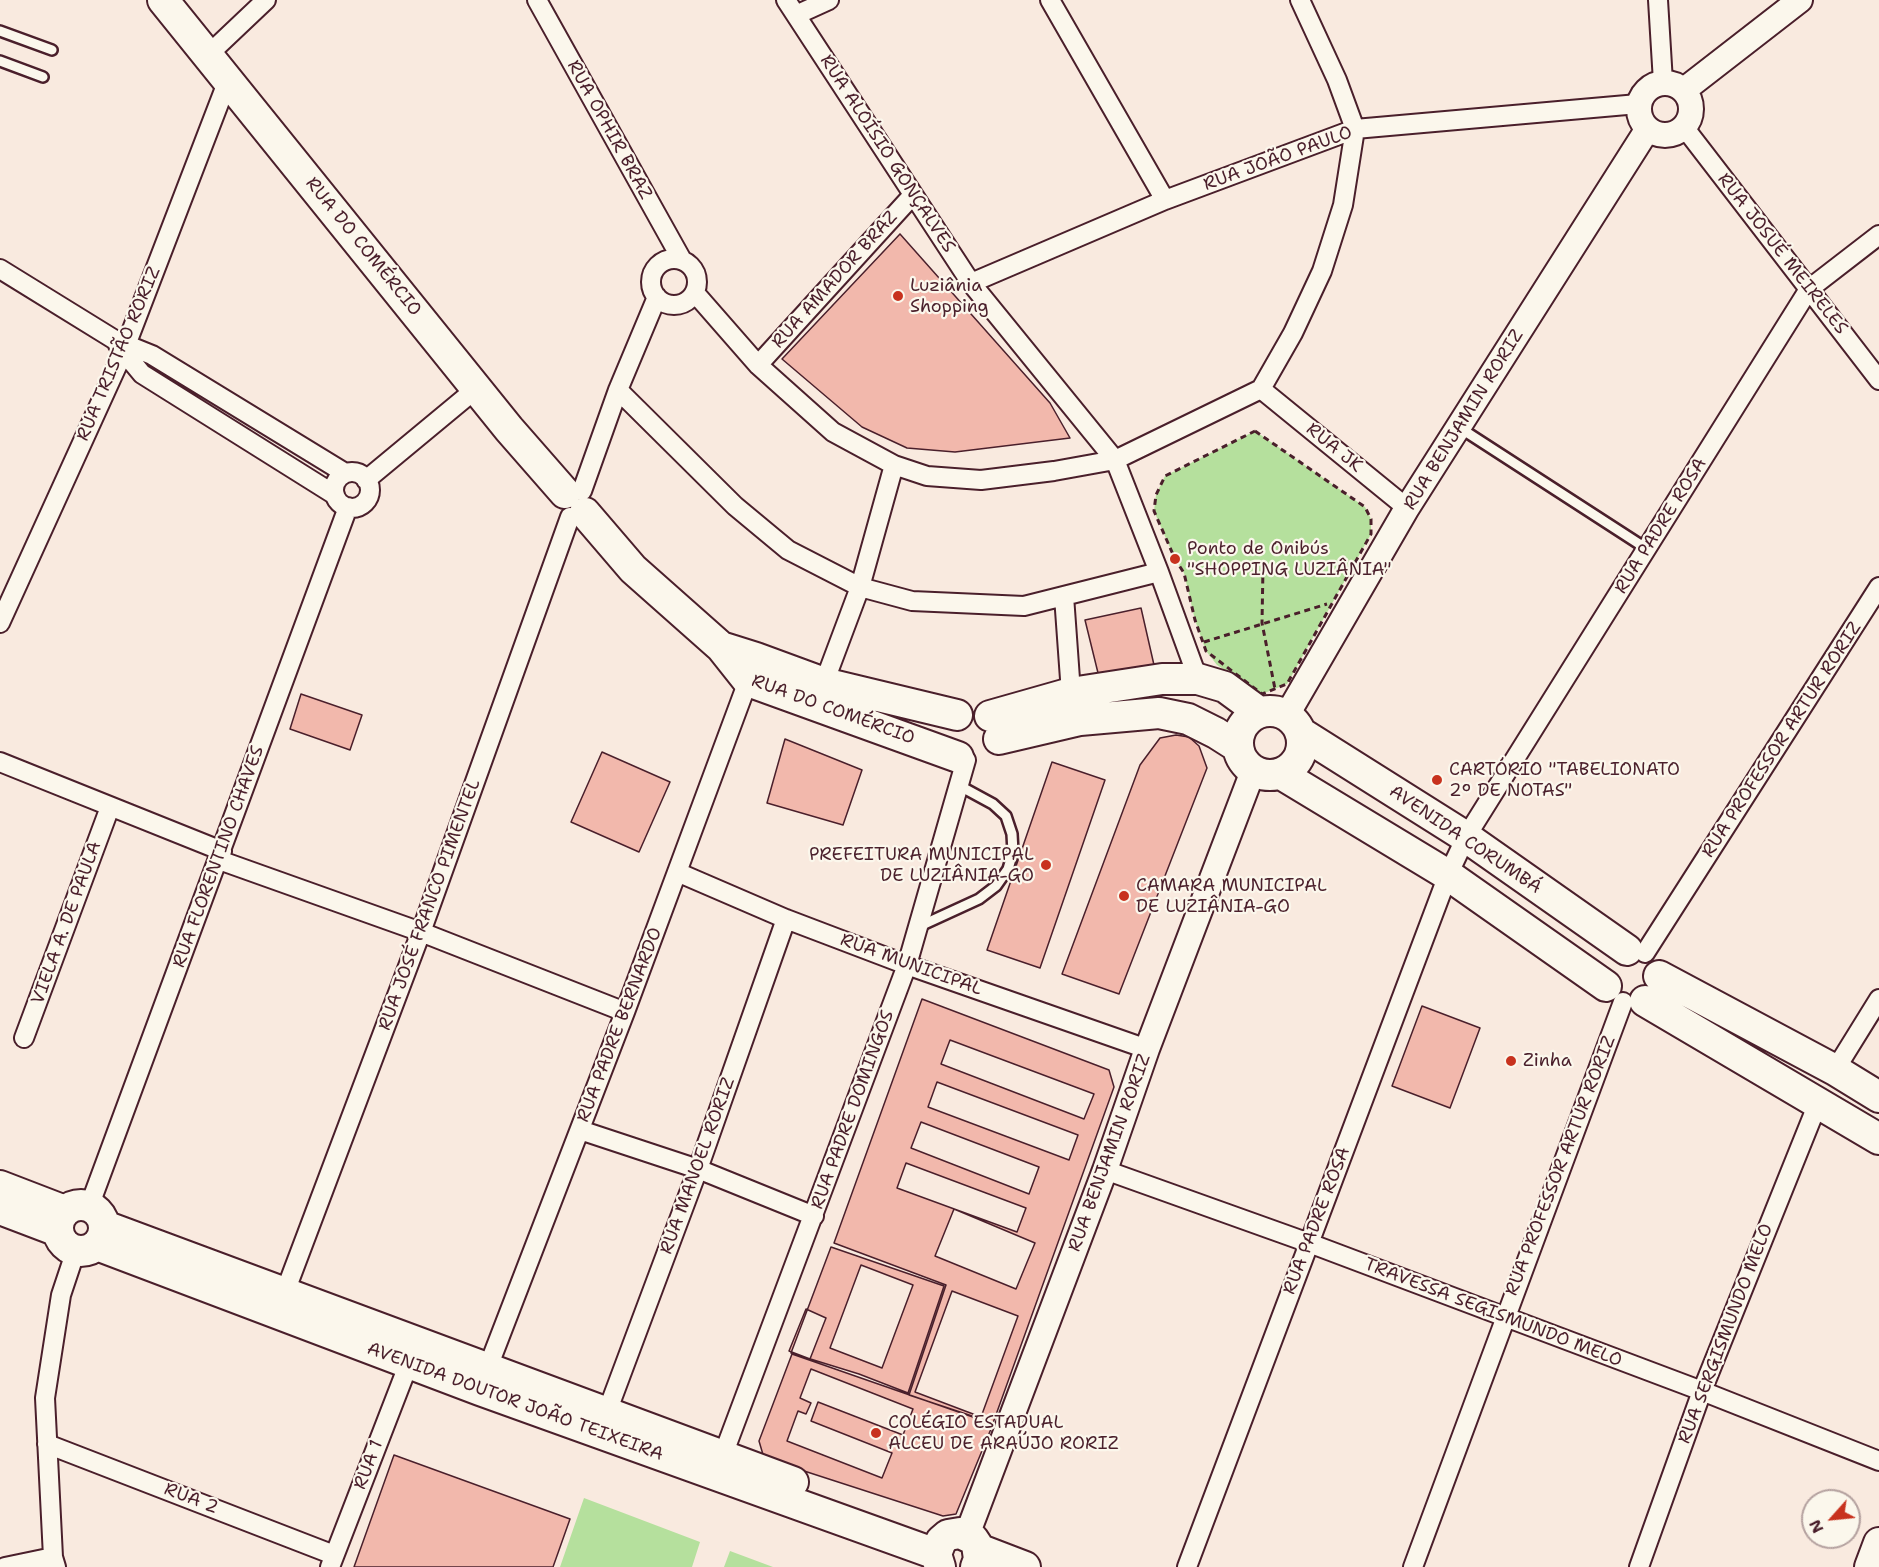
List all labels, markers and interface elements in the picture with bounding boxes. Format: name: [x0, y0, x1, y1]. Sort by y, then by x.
street label: RUA ALOÍSIO GONÇALVES: [815, 51, 959, 257]
street label: RUA OPHIR BRAZ: [562, 57, 656, 203]
street label: RUA JOÃO PAULO: [1201, 122, 1355, 196]
street label: RUA JOSUÉ MEIRELES: [1712, 169, 1852, 339]
street label: RUA DO COMÉRCIO: [300, 173, 426, 321]
street label: RUA AMADOR BRAZ: [768, 207, 902, 353]
street label: RUA TRISTÃO RORIZ: [72, 264, 166, 444]
place label: Luziânia Shopping: [910, 275, 989, 318]
marker: Luziânia Shopping: [891, 289, 905, 303]
street label: RUA BENJAMIN RORIZ: [1400, 326, 1528, 514]
street label: RUA JK: [1301, 419, 1367, 477]
street label: RUA PADRE ROSA: [1610, 454, 1712, 598]
place label: Ponto de Onibús "SHOPPING LUZIÂNIA": [1187, 538, 1392, 580]
marker: Ponto de Onibús "SHOPPING LUZIÂNIA": [1168, 552, 1182, 566]
street label: RUA PROFESSOR ARTUR RORIZ: [1698, 618, 1866, 862]
street label: RUA DO COMÉRCIO: [748, 670, 918, 750]
street label: RUA FLORENTINO CHAVES: [169, 743, 269, 971]
place label: CARTÓRIO "TABELIONATO 2º DE NOTAS": [1449, 759, 1680, 802]
marker: CARTÓRIO "TABELIONATO 2º DE NOTAS": [1430, 773, 1444, 787]
street label: RUA JOSÉ FRANCO PIMENTEL: [374, 776, 486, 1034]
street label: AVENIDA CORUMBÁ: [1385, 781, 1545, 899]
street label: VIELA A. DE PAULA: [28, 839, 106, 1007]
place label: PREFEITURA MUNICIPAL DE LUZIÂNIA-GO: [809, 844, 1034, 886]
marker: PREFEITURA MUNICIPAL DE LUZIÂNIA-GO: [1039, 858, 1053, 872]
place label: CAMARA MUNICIPAL DE LUZIÂNIA-GO: [1136, 875, 1327, 918]
marker: CAMARA MUNICIPAL DE LUZIÂNIA-GO: [1117, 889, 1131, 903]
street label: RUA PADRE BERNARDO: [573, 925, 667, 1125]
street label: RUA MUNICIPAL: [837, 929, 985, 1001]
street label: RUA PADRE DOMINGOS: [807, 1008, 899, 1212]
street label: RUA PROFESSOR ARTUR RORIZ: [1501, 1033, 1621, 1299]
place label: Zinha: [1523, 1050, 1572, 1072]
street label: RUA BENJAMIN RORIZ: [1064, 1051, 1156, 1255]
marker: Zinha: [1504, 1054, 1518, 1068]
street label: RUA MANOEL RORIZ: [656, 1075, 740, 1257]
street label: RUA PADRE ROSA: [1279, 1144, 1355, 1298]
street label: RUA SERGISMUNDO MELO: [1674, 1221, 1778, 1447]
street label: TRAVESSA SEGISMUNDO MELO: [1361, 1254, 1625, 1372]
street label: AVENIDA DOUTOR JOÃO TEIXEIRA: [364, 1338, 666, 1466]
place label: COLÉGIO ESTADUAL ALCEU DE ARAÚJO RORIZ: [888, 1412, 1119, 1454]
marker: COLÉGIO ESTADUAL ALCEU DE ARAÚJO RORIZ: [869, 1426, 883, 1440]
street label: RUA 1: [350, 1437, 388, 1493]
street label: RUA 2: [161, 1479, 221, 1519]
north arrow: [1801, 1489, 1861, 1549]
text: N: [1804, 1516, 1829, 1537]

